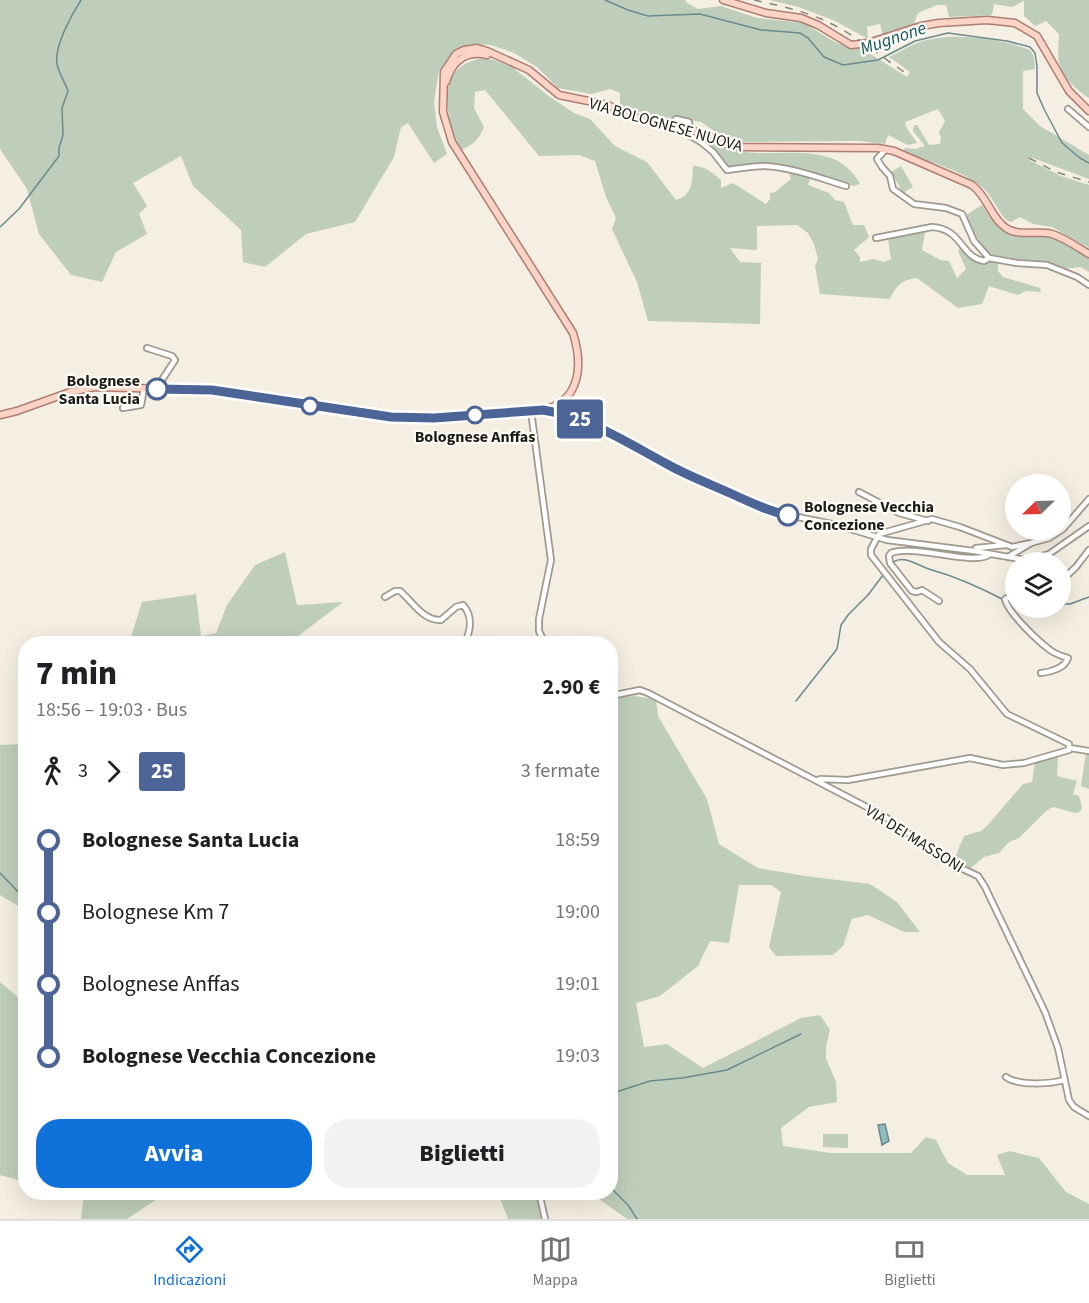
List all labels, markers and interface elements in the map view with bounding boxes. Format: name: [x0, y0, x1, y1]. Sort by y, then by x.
water label: Mugnone: [857, 15, 930, 61]
street label: VIA BOLOGNESE NUOVA: [586, 92, 745, 158]
place label: Bolognese Santa Lucia: [59, 370, 140, 410]
marker: Bolognese Santa Lucia: [146, 378, 168, 400]
unlabelled marker: [301, 397, 319, 415]
line badge: 25: [553, 400, 607, 438]
text: 25: [569, 404, 591, 434]
marker: Bolognese Anffas: [466, 406, 484, 424]
place label: Bolognese Anffas: [415, 426, 535, 448]
north arrow: [1005, 474, 1071, 540]
map controls: [1005, 474, 1071, 618]
place label: Bolognese Vecchia Concezione: [804, 496, 934, 536]
marker: Bolognese Vecchia Concezione: [777, 504, 799, 526]
button: layers: [1005, 552, 1071, 618]
text: 7 min: [36, 650, 117, 697]
text: 2.90 €: [543, 671, 600, 703]
text: 18:56 – 19:03 · Bus: [36, 696, 187, 724]
icon: walk: [36, 755, 69, 788]
icon: forward: [97, 755, 130, 788]
text: 25: [151, 756, 173, 786]
text: 3: [78, 757, 88, 785]
text: 3 fermate: [521, 757, 600, 785]
street label: VIA DEI MASSONI: [861, 800, 968, 878]
text: Bolognese Santa Lucia: [82, 824, 299, 856]
text: 18:59: [555, 826, 600, 854]
text: Bolognese Km 7: [82, 896, 229, 928]
text: 19:00: [555, 898, 600, 926]
text: Bolognese Anffas: [82, 968, 240, 1000]
text: 19:01: [555, 970, 600, 998]
text: Bolognese Vecchia Concezione: [82, 1040, 376, 1072]
text: 19:03: [555, 1042, 600, 1070]
button: Avvia: [36, 1119, 312, 1188]
button: Biglietti: [324, 1119, 600, 1188]
tab: Indicazioni: [153, 1233, 226, 1291]
tab: Mappa: [533, 1233, 578, 1291]
tab: Biglietti: [884, 1233, 936, 1291]

